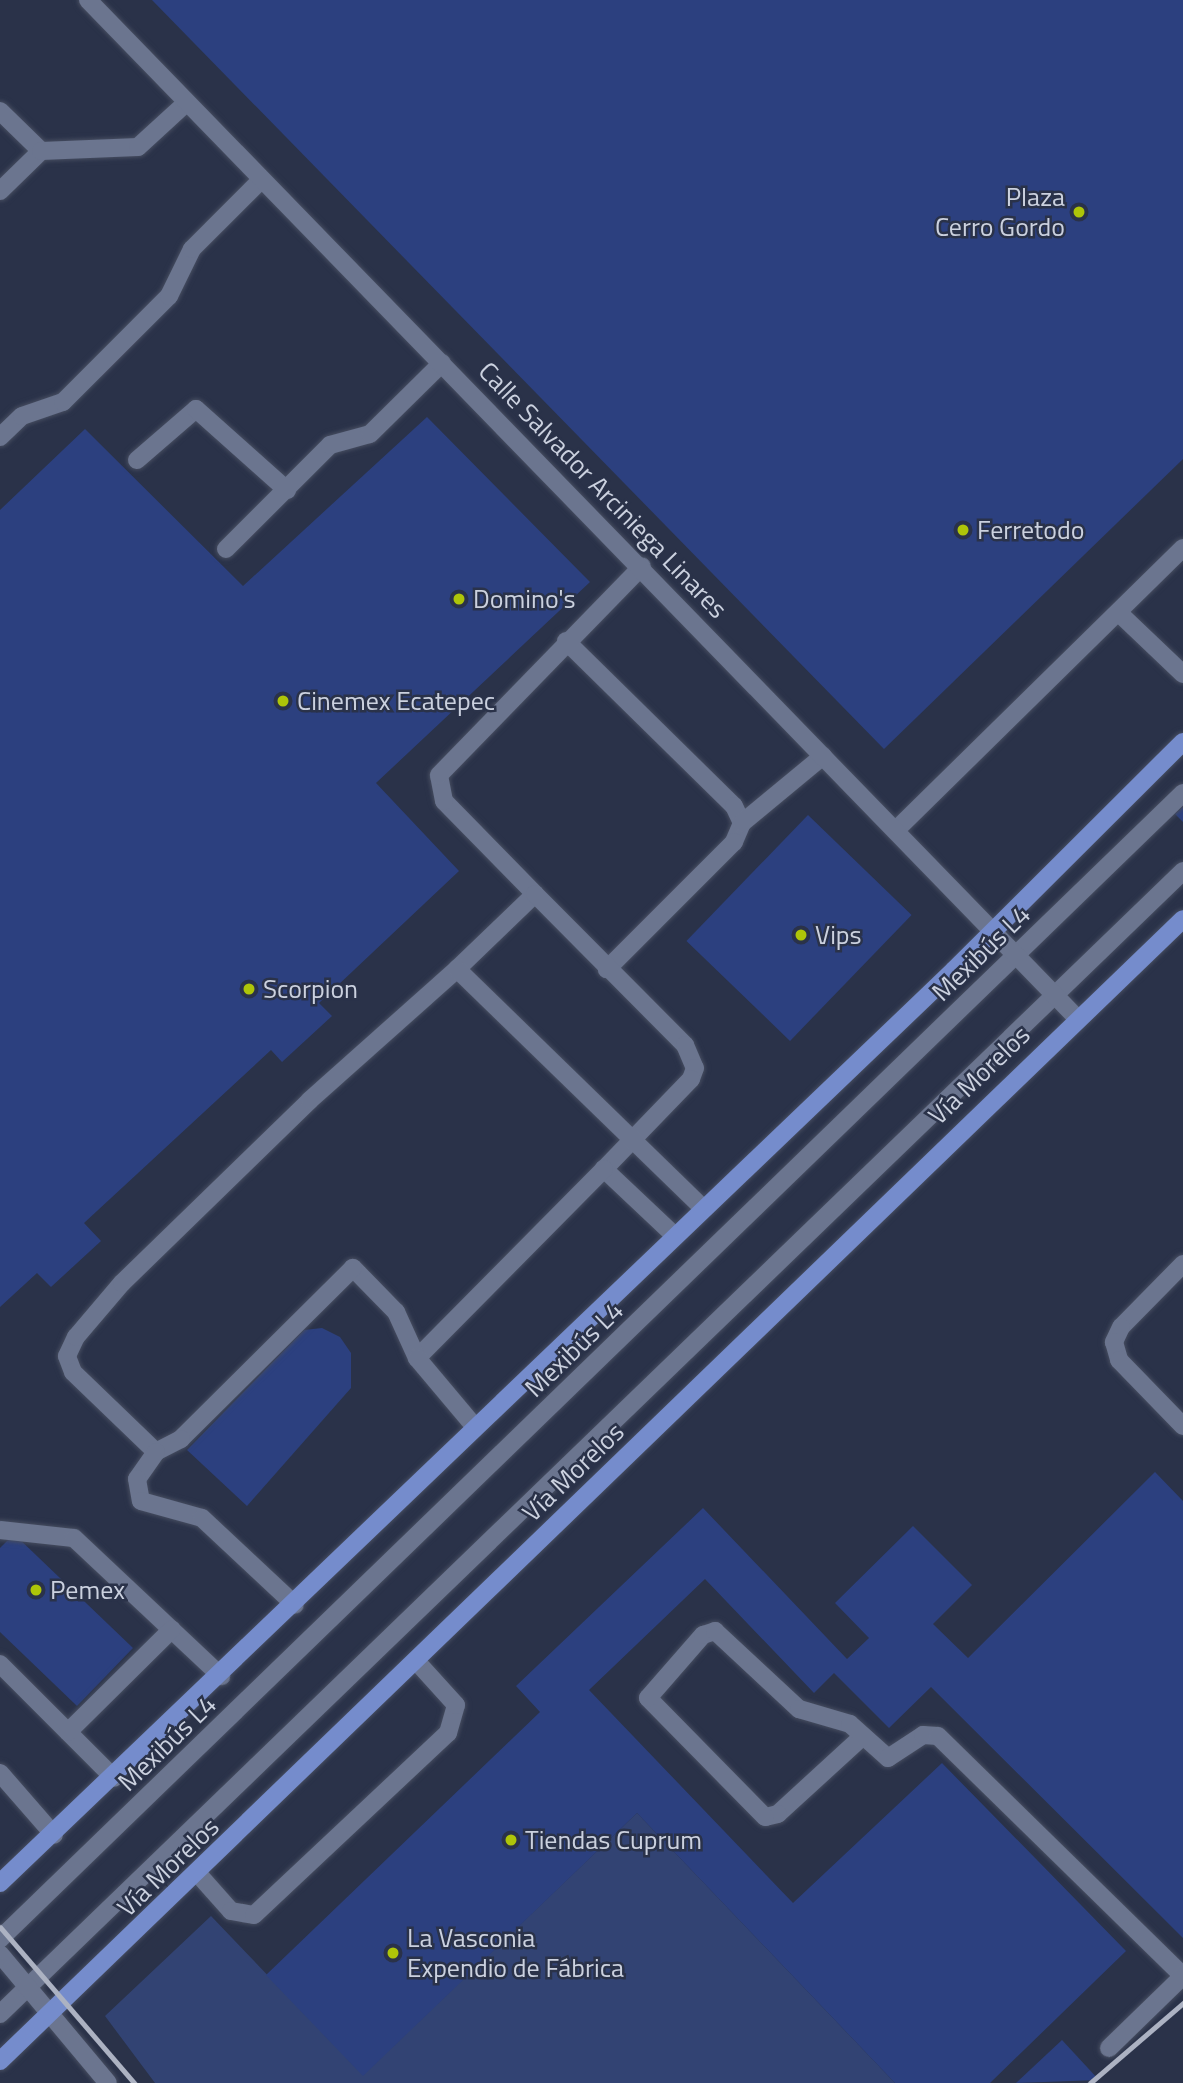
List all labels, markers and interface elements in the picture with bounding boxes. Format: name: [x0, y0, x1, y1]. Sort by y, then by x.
place label: Plaza Cerro Gordo: [935, 181, 1065, 242]
marker: Plaza Cerro Gordo: [1071, 204, 1087, 220]
street label: Calle Salvador Arciniega Linares: [472, 355, 734, 625]
place label: Ferretodo: [977, 514, 1084, 546]
marker: Ferretodo: [955, 522, 971, 538]
place label: Domino's: [473, 583, 576, 615]
marker: Domino's: [451, 591, 467, 607]
place label: Cinemex Ecatepec: [297, 685, 495, 717]
marker: Cinemex Ecatepec: [275, 693, 291, 709]
street label: Mexibús L4: [925, 899, 1037, 1007]
place label: Vips: [815, 919, 862, 951]
marker: Vips: [793, 927, 809, 943]
place label: Scorpion: [263, 973, 358, 1005]
marker: Scorpion: [241, 981, 257, 997]
street label: Vía Morelos: [922, 1019, 1036, 1131]
street label: Mexibús L4: [518, 1295, 630, 1403]
street label: Vía Morelos: [516, 1416, 630, 1528]
place label: Pemex: [50, 1574, 125, 1606]
marker: Pemex: [28, 1582, 44, 1598]
street label: Mexibús L4: [111, 1689, 223, 1797]
street label: Vía Morelos: [111, 1811, 225, 1923]
place label: Tiendas Cuprum: [525, 1824, 702, 1856]
marker: Tiendas Cuprum: [503, 1832, 519, 1848]
place label: La Vasconia Expendio de Fábrica: [407, 1922, 624, 1983]
marker: La Vasconia Expendio de Fábrica: [385, 1945, 401, 1961]

